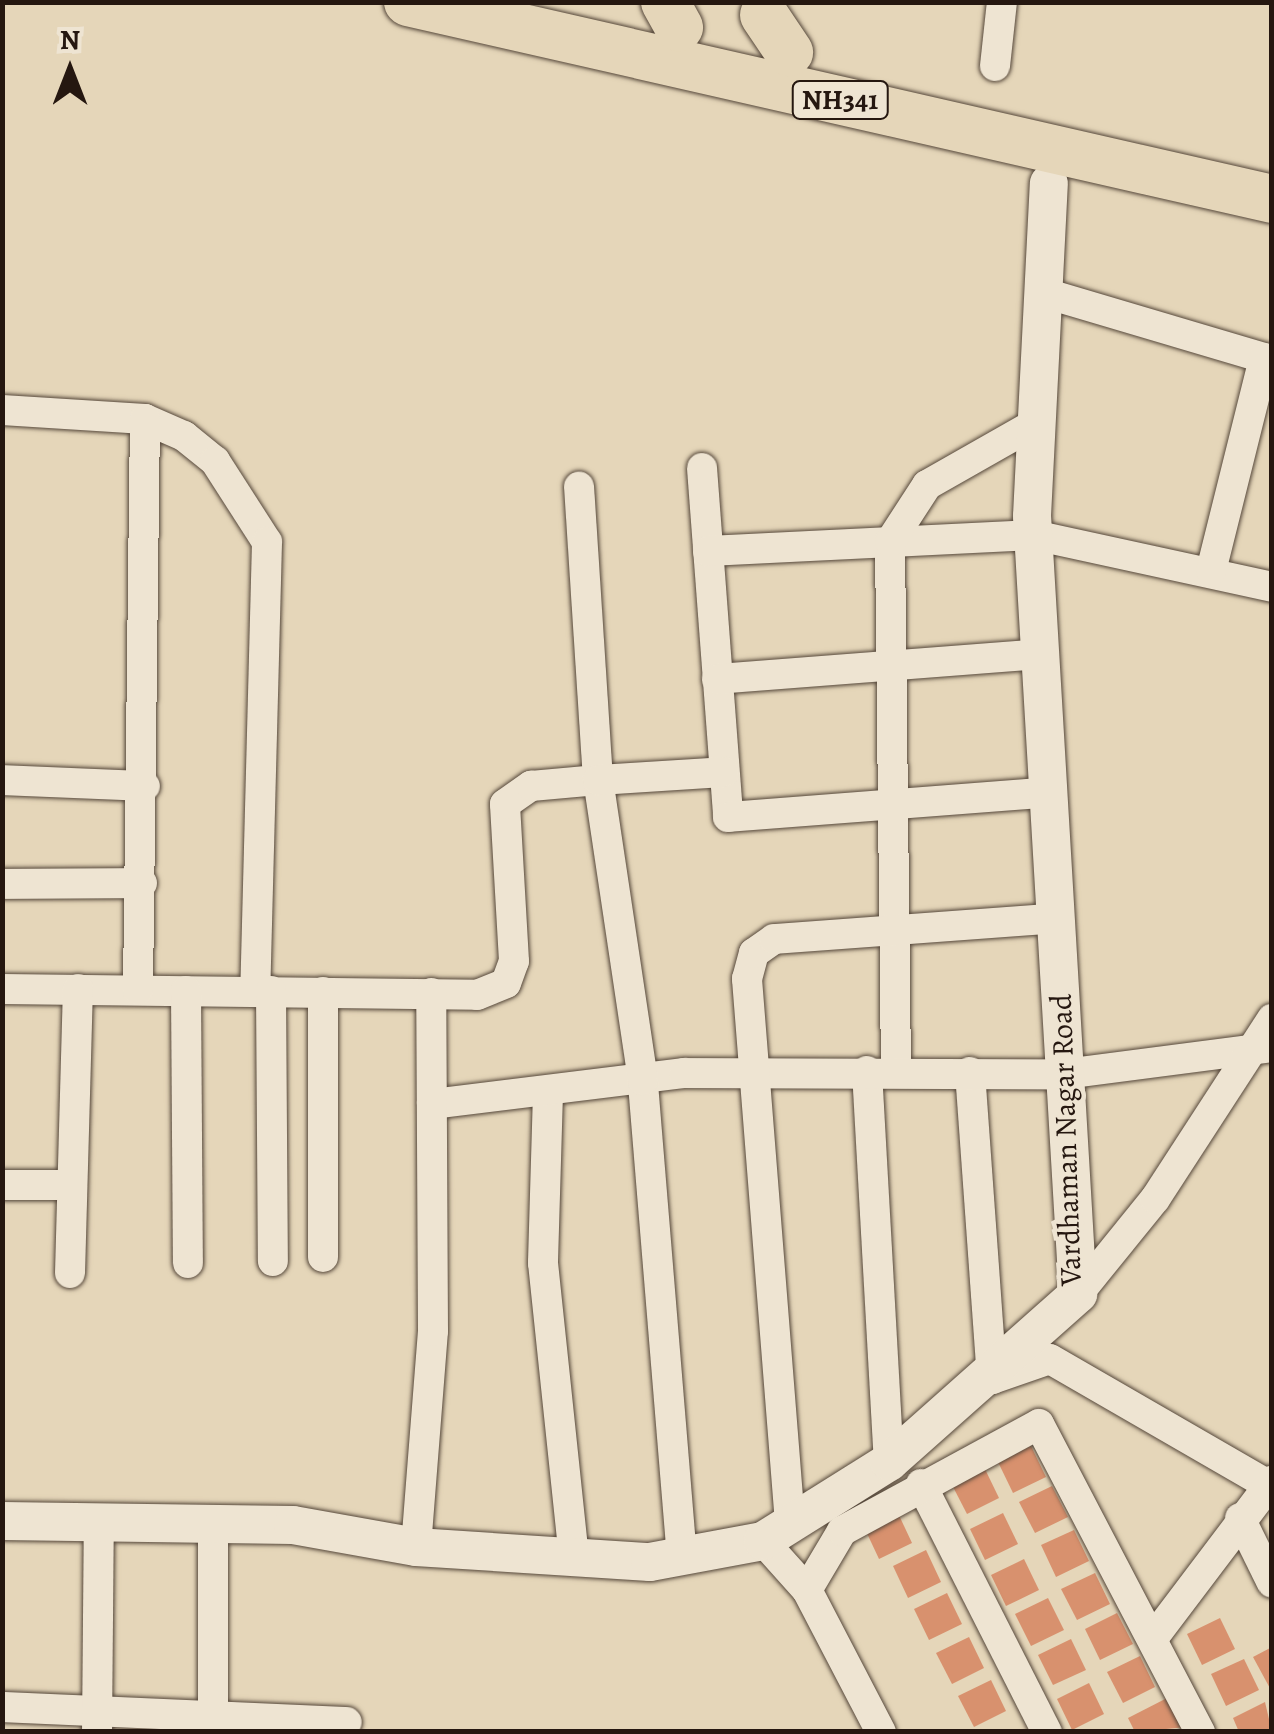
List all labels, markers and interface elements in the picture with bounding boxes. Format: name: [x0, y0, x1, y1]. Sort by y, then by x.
north arrow: [20, 20, 120, 120]
text: N: [60, 21, 80, 59]
road number: NH341: [790, 77, 890, 123]
street label: Vardhaman Nagar Road: [1043, 993, 1089, 1287]

